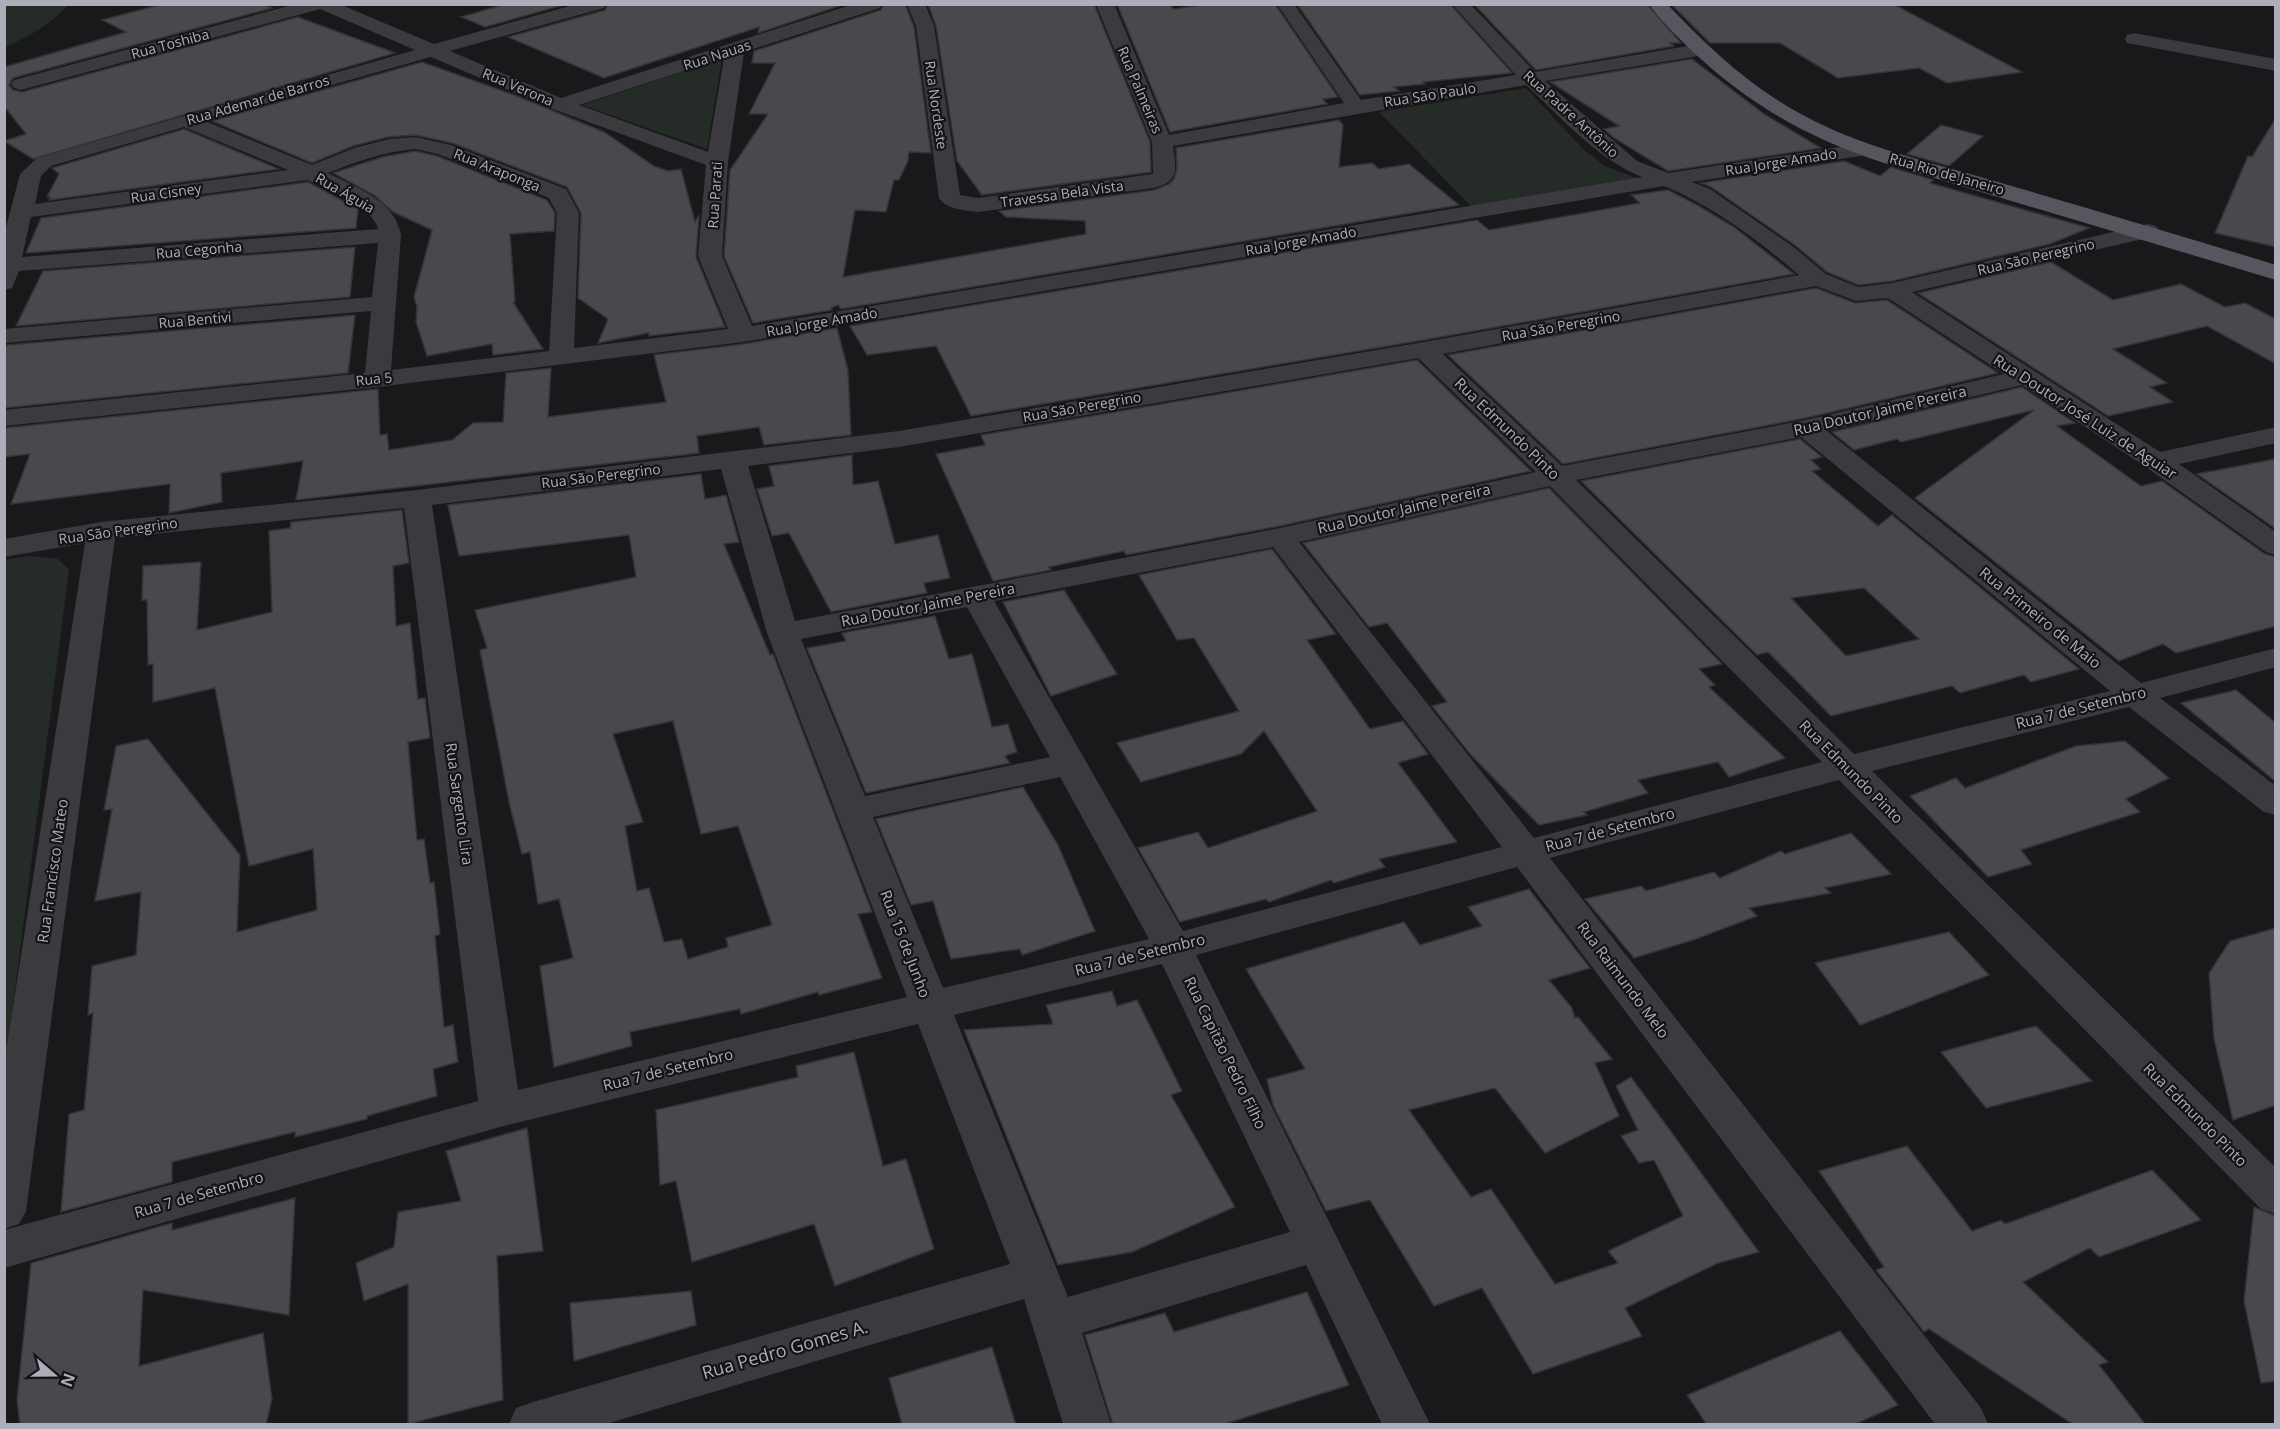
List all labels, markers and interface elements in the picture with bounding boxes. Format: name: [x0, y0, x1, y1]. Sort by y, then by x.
street label: Rua Toshiba: [129, 24, 211, 63]
street label: Rua Nauas: [681, 35, 753, 74]
street label: Rua Palmeiras: [1114, 43, 1167, 137]
street label: Rua Nordeste: [921, 59, 952, 151]
street label: Rua Verona: [480, 63, 557, 110]
street label: Rua Padre Antônio: [1520, 66, 1623, 162]
street label: Rua Ademar de Barros: [184, 70, 332, 129]
street label: Rua São Paulo: [1383, 78, 1477, 111]
street label: Rua Jorge Amado: [1724, 143, 1838, 180]
street label: Rua Araponga: [451, 144, 543, 196]
street label: Rua Rio de Janeiro: [1888, 148, 2007, 199]
street label: Rua Parati: [703, 161, 726, 229]
street label: Rua Águia: [312, 168, 378, 217]
street label: Travessa Bela Vista: [999, 175, 1125, 212]
street label: Rua Cisney: [129, 178, 203, 207]
street label: Rua Jorge Amado: [1244, 221, 1358, 260]
street label: Rua São Peregrino: [1975, 234, 2096, 279]
street label: Rua Cegonha: [155, 236, 243, 263]
street label: Rua Jorge Amado: [765, 302, 879, 341]
street label: Rua São Peregrino: [1500, 306, 1622, 345]
street label: Rua Bentivi: [158, 307, 232, 332]
street label: Rua Doutor José Luiz de Aguiar: [1990, 349, 2181, 483]
street label: Rua 5: [355, 367, 393, 390]
street label: Rua Edmundo Pinto: [1451, 373, 1565, 484]
street label: Rua Doutor Jaime Pereira: [1791, 380, 1968, 440]
street label: Rua São Peregrino: [1021, 387, 1143, 426]
street label: Rua São Peregrino: [540, 459, 662, 492]
street label: Rua Doutor Jaime Pereira: [1315, 478, 1492, 538]
street label: Rua São Peregrino: [57, 513, 179, 548]
street label: Rua Primeiro de Maio: [1976, 562, 2106, 672]
street label: Rua Doutor Jaime Pereira: [839, 577, 1016, 631]
street label: Rua 7 de Setembro: [2014, 681, 2148, 733]
street label: Rua Edmundo Pinto: [1796, 715, 1908, 827]
street label: Rua Sargento Lira: [441, 741, 478, 866]
street label: Rua Francisco Mateo: [32, 798, 72, 944]
street label: Rua 7 de Setembro: [1543, 802, 1677, 856]
street label: Rua 15 de Junho: [876, 887, 936, 1000]
street label: Rua Raimundo Melo: [1573, 917, 1674, 1042]
street label: Rua 7 de Setembro: [1073, 928, 1207, 980]
street label: Rua Capitão Pedro Filho: [1180, 973, 1272, 1132]
street label: Rua 7 de Setembro: [601, 1043, 735, 1095]
street label: Rua Edmundo Pinto: [2140, 1058, 2252, 1170]
street label: Rua 7 de Setembro: [132, 1166, 266, 1222]
street label: Rua Pedro Gomes A.: [699, 1314, 871, 1384]
north arrow: [24, 1345, 84, 1405]
text: N: [56, 1370, 81, 1390]

